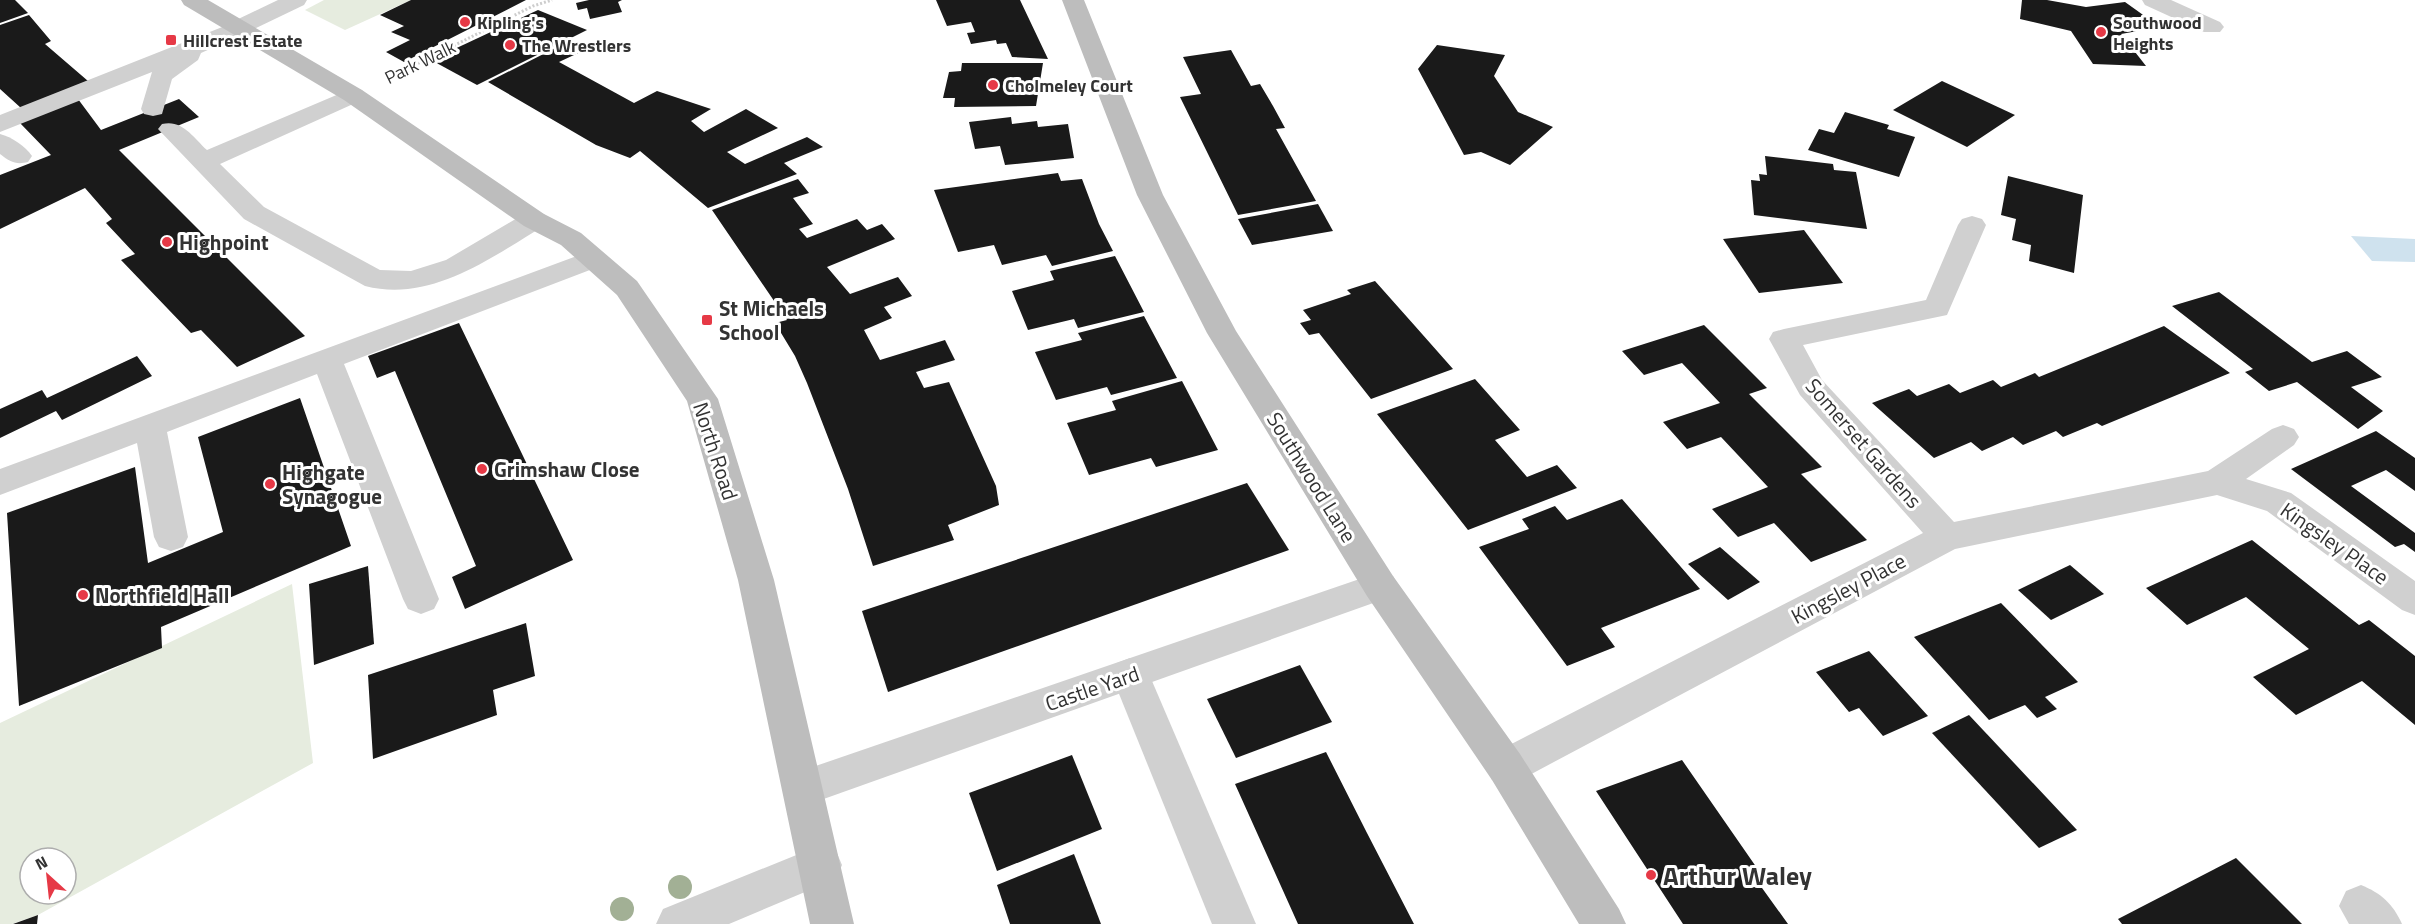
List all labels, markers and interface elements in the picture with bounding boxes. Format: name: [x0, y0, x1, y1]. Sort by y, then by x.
place label: Kipling's: [477, 9, 544, 36]
place label: Southwood Heights: [2113, 9, 2202, 57]
marker: Kipling's: [458, 15, 472, 29]
marker: Southwood Heights: [2094, 25, 2108, 39]
place label: Hillcrest Estate: [183, 27, 302, 54]
place label: The Wrestlers: [522, 32, 631, 59]
marker: Hillcrest Estate: [164, 33, 178, 47]
street label: Park Walk: [380, 33, 460, 91]
marker: The Wrestlers: [503, 38, 517, 52]
place label: Cholmeley Court: [1005, 72, 1133, 99]
marker: Cholmeley Court: [986, 78, 1000, 92]
place label: Highpoint: [179, 226, 269, 258]
marker: Highpoint: [160, 235, 174, 249]
place label: St Michaels School: [719, 292, 824, 348]
marker: St Michaels School: [700, 313, 714, 327]
street label: Somerset Gardens: [1798, 371, 1930, 515]
street label: North Road: [685, 398, 747, 504]
street label: Southwood Lane: [1259, 406, 1365, 548]
place label: Grimshaw Close: [494, 453, 640, 485]
place label: Highgate Synagogue: [282, 456, 382, 512]
marker: Grimshaw Close: [475, 462, 489, 476]
marker: Highgate Synagogue: [263, 477, 277, 491]
street label: Kingsley Place: [2274, 494, 2396, 592]
street label: Kingsley Place: [1785, 544, 1911, 632]
place label: Northfield Hall: [95, 579, 229, 611]
marker: Northfield Hall: [76, 588, 90, 602]
street label: Castle Yard: [1041, 657, 1143, 719]
north arrow: [18, 846, 78, 906]
text: N: [31, 849, 52, 876]
place label: Arthur Waley: [1663, 856, 1812, 895]
marker: Arthur Waley: [1644, 868, 1658, 882]

